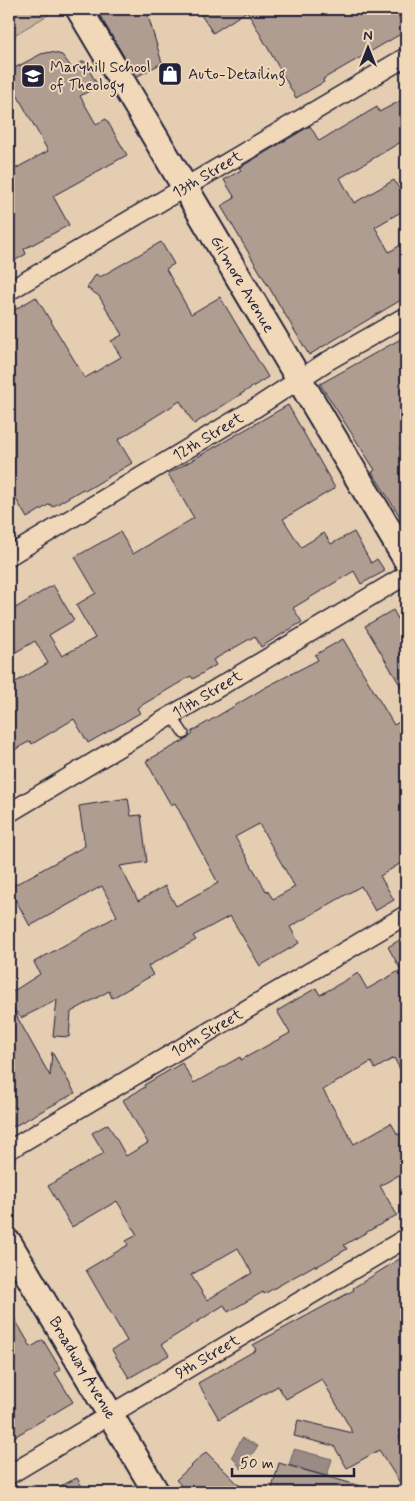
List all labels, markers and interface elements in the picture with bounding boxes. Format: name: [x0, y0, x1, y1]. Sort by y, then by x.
north arrow: [342, 22, 392, 72]
text: N: [363, 27, 373, 45]
place label: Maryhill School of Theology: [50, 57, 151, 97]
shop icon: Auto-Detailing: [157, 61, 183, 87]
school or university icon: Maryhill School of Theology: [20, 63, 46, 89]
place label: Auto-Detailing: [188, 64, 286, 86]
street label: 13th Street: [168, 145, 246, 203]
street label: Gilmore Avenue: [205, 232, 280, 337]
street label: 12th Street: [168, 407, 248, 466]
street label: 11th Street: [168, 665, 246, 723]
street label: 10th Street: [167, 1003, 247, 1062]
street label: Broadway Avenue: [44, 1313, 121, 1424]
street label: 9th Street: [171, 1329, 244, 1384]
scale bar: [232, 1446, 355, 1478]
text: 50 m: [240, 1454, 274, 1474]

